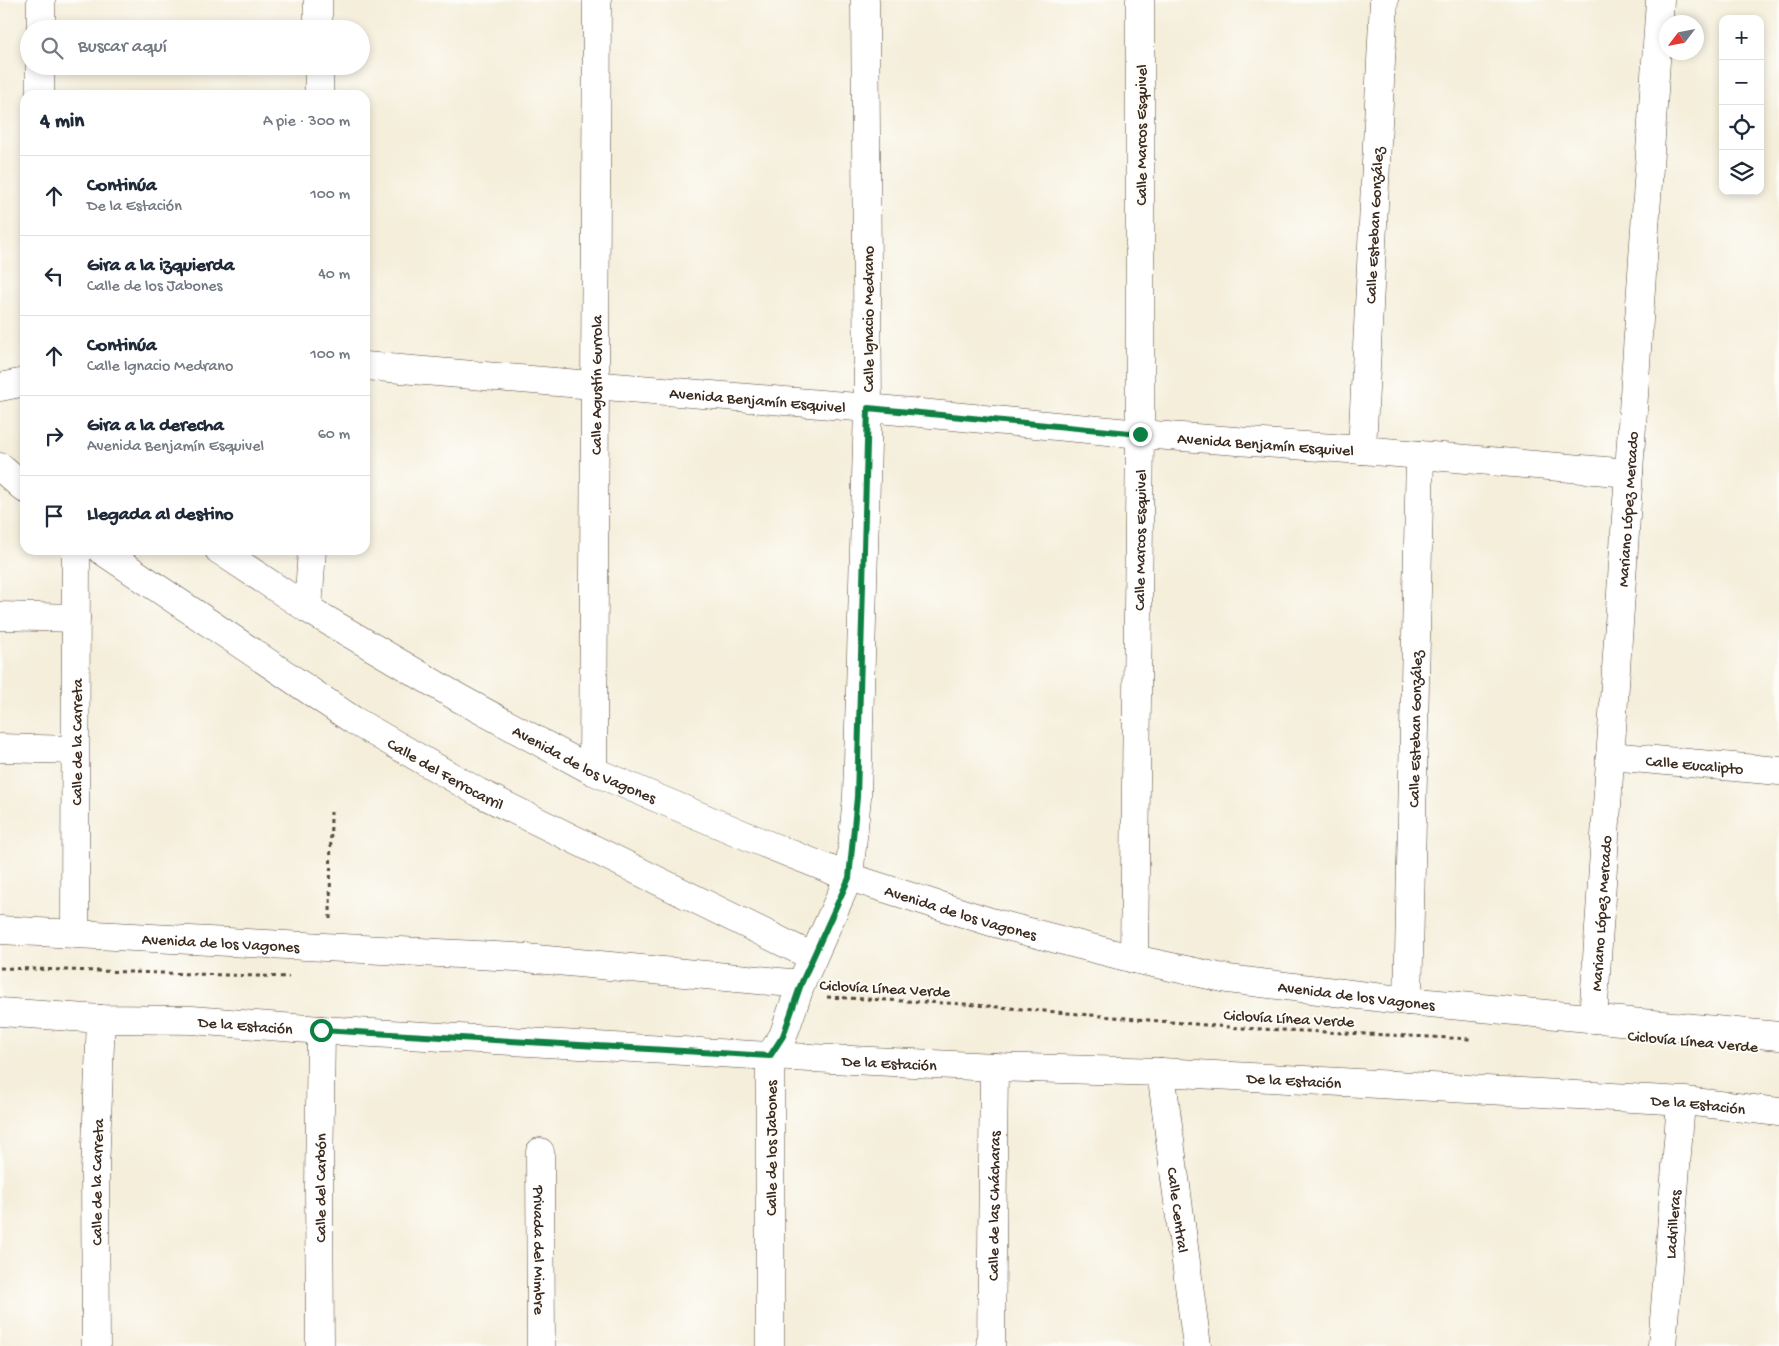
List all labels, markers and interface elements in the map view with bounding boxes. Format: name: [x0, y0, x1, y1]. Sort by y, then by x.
north arrow: [1659, 15, 1704, 60]
map controls: [1719, 15, 1764, 195]
button: +: [1719, 15, 1764, 60]
search box: [20, 20, 370, 75]
icon: search: [38, 34, 66, 62]
text: Buscar aquí: [78, 36, 167, 59]
button: −: [1719, 60, 1764, 105]
street label: Calle Marcos Esquivel: [1134, 65, 1153, 205]
button: locate: [1719, 105, 1764, 150]
text: 4 min: [40, 110, 84, 135]
text: A pie · 300 m: [263, 113, 350, 132]
street label: Calle Esteban González: [1363, 146, 1390, 304]
button: layers: [1719, 150, 1764, 195]
text: Continúa: [87, 175, 157, 198]
icon: ahead: [40, 182, 68, 210]
text: 100 m: [310, 186, 350, 205]
text: De la Estación: [87, 198, 182, 217]
street label: Calle Ignacio Medrano: [861, 246, 880, 392]
text: Gira a la izquierda: [87, 255, 234, 278]
icon: left: [40, 262, 68, 290]
text: 40 m: [318, 266, 350, 285]
text: Calle de los Jabones: [87, 278, 222, 297]
street label: Calle Agustín Gurrola: [589, 314, 608, 455]
text: Continúa: [87, 335, 157, 358]
icon: ahead: [40, 342, 68, 370]
text: 100 m: [310, 346, 350, 365]
text: Calle Ignacio Medrano: [87, 358, 233, 377]
street label: Avenida Benjamín Esquivel: [668, 385, 846, 419]
text: Gira a la derecha: [87, 415, 224, 438]
icon: right: [40, 422, 68, 450]
route end: [1129, 423, 1152, 446]
text: 60 m: [318, 426, 350, 445]
street label: Avenida Benjamín Esquivel: [1176, 431, 1354, 462]
street label: Mariano López Mercado: [1615, 431, 1645, 588]
text: Avenida Benjamín Esquivel: [87, 438, 264, 457]
street label: Calle Marcos Esquivel: [1132, 469, 1153, 611]
icon: arrive: [40, 502, 68, 530]
text: Llegada al destino: [87, 504, 233, 527]
street label: Calle Esteban González: [1406, 650, 1429, 808]
street label: Calle de la Carreta: [69, 677, 89, 806]
street label: Avenida de los Vagones: [508, 723, 659, 810]
street label: Calle del Ferrocarril: [383, 736, 506, 816]
street label: Calle Eucalipto: [1645, 753, 1744, 781]
street label: Mariano López Mercado: [1589, 835, 1618, 992]
street label: Avenida de los Vagones: [882, 883, 1039, 947]
street label: Avenida de los Vagones: [141, 931, 301, 959]
street label: Ciclovía Línea Verde: [819, 978, 951, 1003]
street label: Avenida de los Vagones: [1277, 979, 1437, 1017]
street label: Ciclovía Línea Verde: [1223, 1008, 1355, 1033]
street label: De la Estación: [196, 1014, 294, 1041]
route start: [310, 1019, 333, 1042]
street label: Ciclovía Línea Verde: [1627, 1028, 1759, 1059]
street label: De la Estación: [840, 1053, 938, 1077]
street label: De la Estación: [1245, 1071, 1342, 1095]
street label: Calle de los Jabones: [764, 1079, 783, 1216]
street label: De la Estación: [1649, 1093, 1747, 1121]
street label: Calle de la Carreta: [89, 1117, 110, 1246]
street label: Calle de las Chácharas: [986, 1130, 1006, 1281]
street label: Calle del Carbón: [313, 1133, 333, 1243]
street label: Calle Central: [1161, 1166, 1191, 1254]
street label: Privada del Mimbre: [527, 1184, 547, 1315]
street label: Ladrilleras: [1663, 1188, 1687, 1260]

